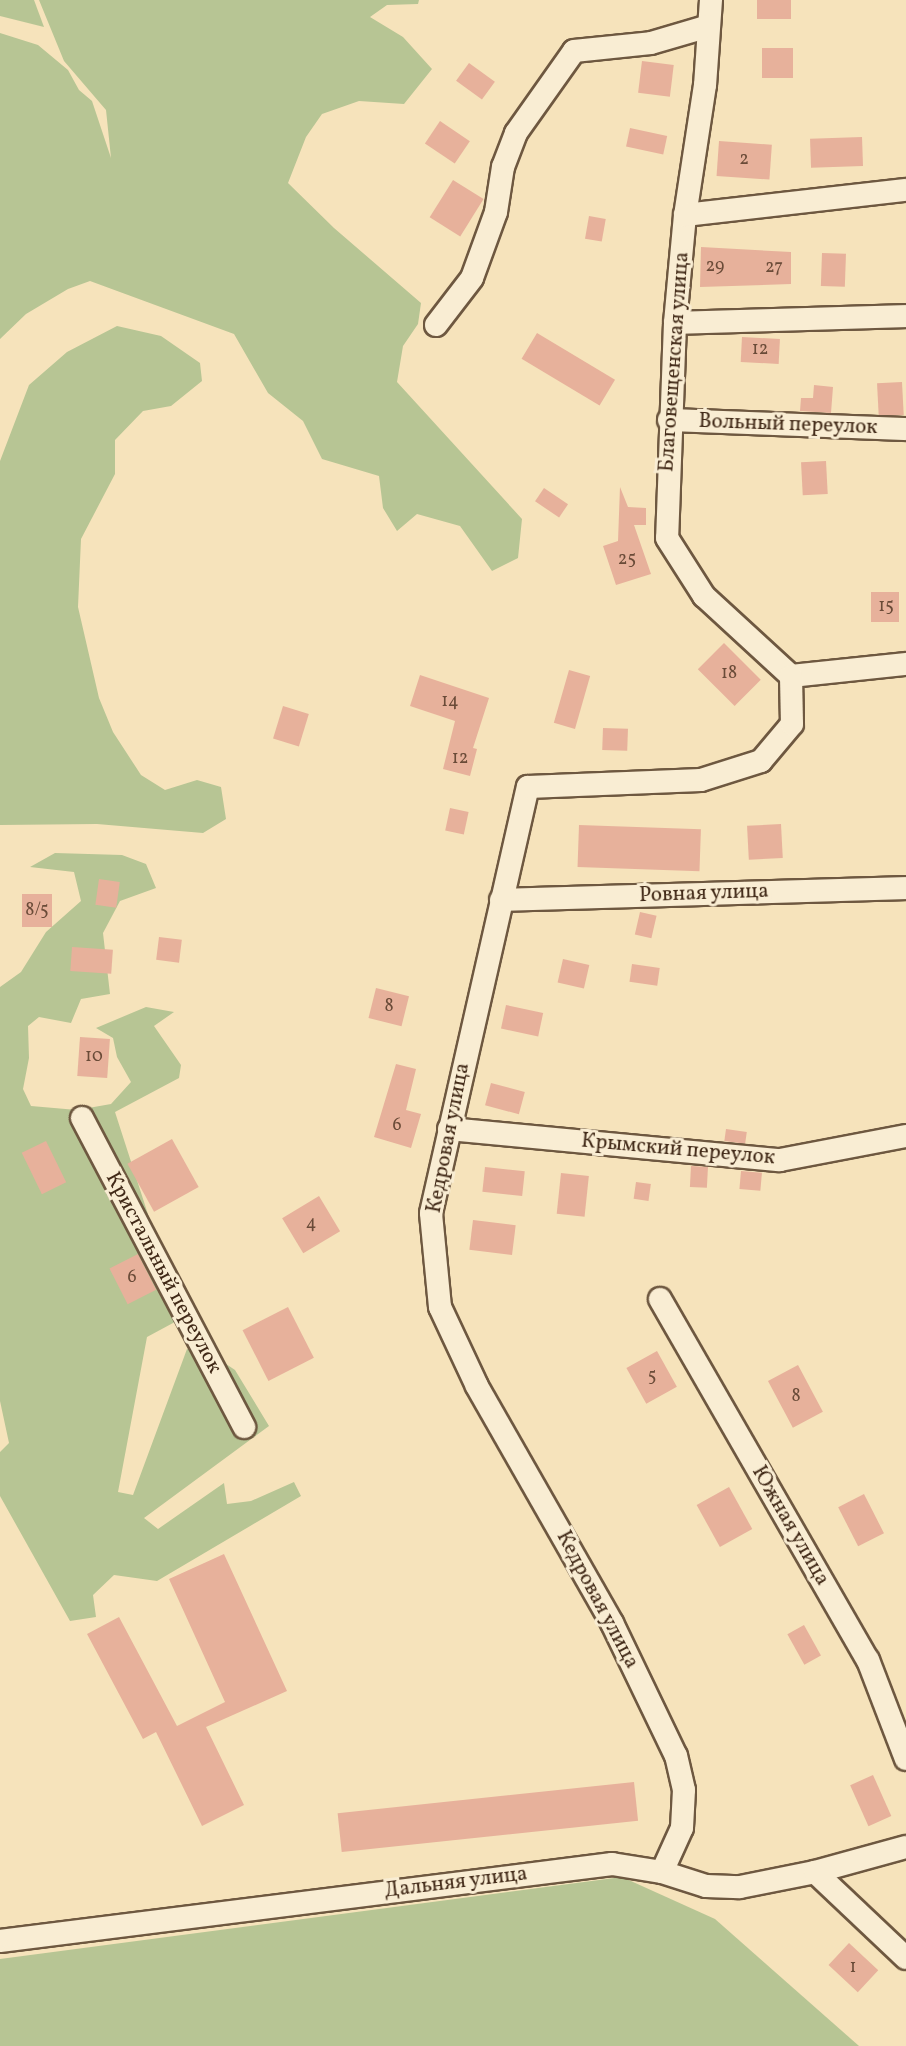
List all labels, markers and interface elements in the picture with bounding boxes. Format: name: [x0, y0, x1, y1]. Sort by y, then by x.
house number: 2: [739, 149, 749, 171]
street label: Благовещенская улица: [655, 251, 695, 473]
house number: 29: [706, 256, 724, 278]
house number: 27: [765, 257, 783, 279]
house number: 12: [752, 339, 768, 361]
street label: Вольный переулок: [698, 409, 878, 441]
house number: 25: [618, 549, 636, 571]
house number: 15: [878, 596, 894, 618]
house number: 18: [721, 663, 737, 685]
house number: 14: [441, 691, 459, 713]
house number: 12: [452, 748, 468, 770]
street label: Ровная улица: [638, 879, 770, 909]
house number: 8/5: [25, 900, 49, 922]
house number: 8: [384, 996, 394, 1018]
house number: 10: [85, 1046, 103, 1068]
street label: Кедровая улица: [422, 1060, 476, 1216]
house number: 6: [392, 1115, 402, 1137]
street label: Крымский переулок: [580, 1129, 776, 1171]
street label: Кристальный переулок: [99, 1168, 227, 1378]
house number: 4: [306, 1213, 316, 1235]
house number: 6: [127, 1267, 137, 1289]
house number: 5: [648, 1366, 656, 1388]
house number: 8: [791, 1386, 801, 1408]
street label: Южная улица: [745, 1461, 835, 1591]
street label: Кедровая улица: [550, 1526, 644, 1674]
street label: Дальняя улица: [383, 1862, 529, 1904]
house number: 1: [850, 1957, 856, 1979]

